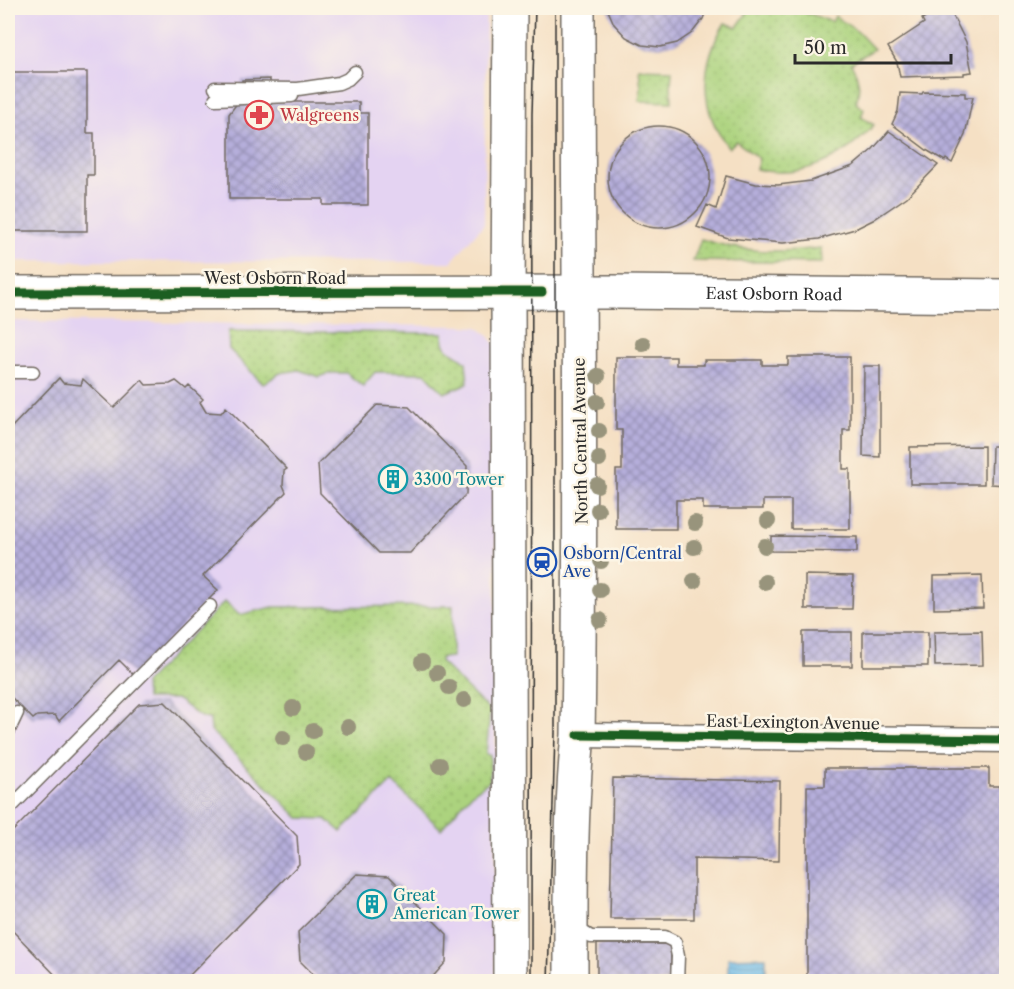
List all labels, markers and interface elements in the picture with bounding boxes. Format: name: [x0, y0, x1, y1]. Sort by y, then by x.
scale bar: [795, 27, 951, 65]
text: 50 m: [804, 37, 847, 59]
pharmacy icon: Walgreens: [243, 99, 275, 131]
place label: Walgreens: [279, 105, 359, 125]
street label: West Osborn Road: [203, 268, 346, 288]
street label: East Osborn Road: [706, 283, 843, 304]
street label: North Central Avenue: [569, 358, 591, 524]
building icon: 3300 Tower: [377, 463, 409, 495]
place label: 3300 Tower: [414, 469, 504, 489]
place label: Osborn/Central Ave: [562, 543, 682, 581]
station icon: Osborn/Central Ave: [526, 546, 558, 578]
street label: East Lexington Avenue: [706, 710, 880, 734]
place label: Great American Tower: [392, 885, 520, 923]
building icon: Great American Tower: [356, 888, 388, 920]

